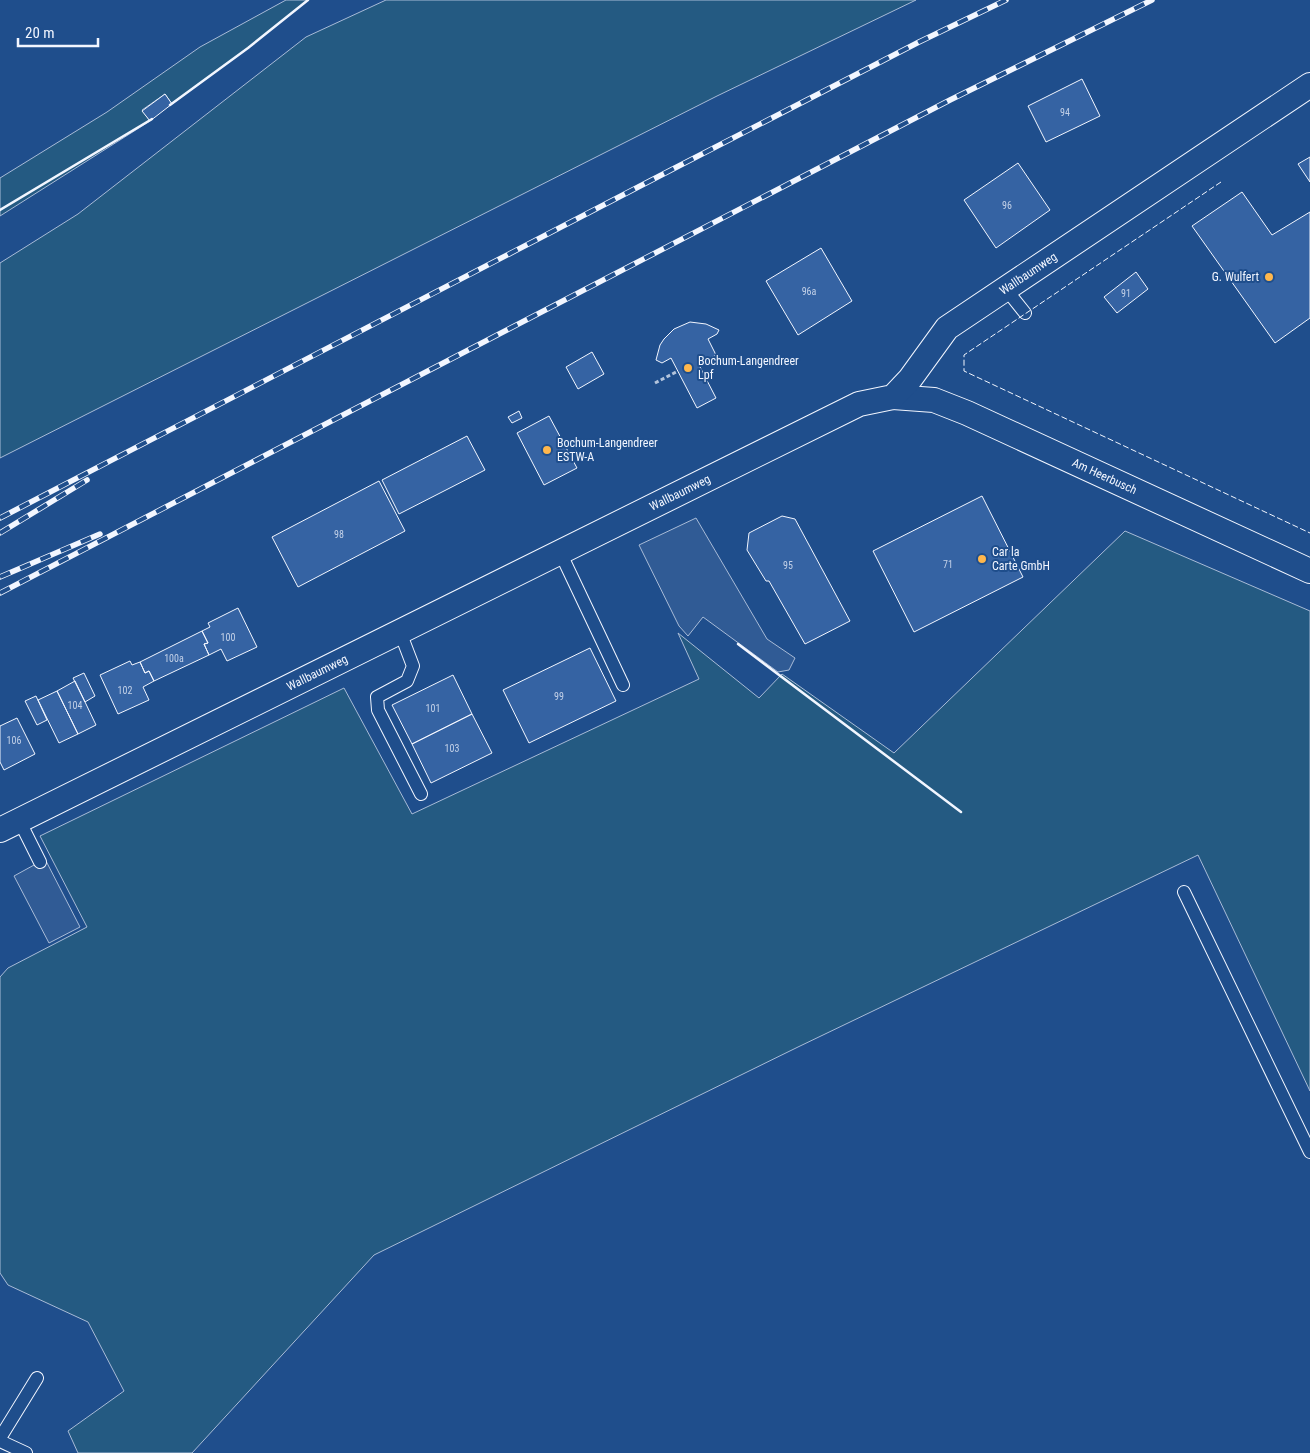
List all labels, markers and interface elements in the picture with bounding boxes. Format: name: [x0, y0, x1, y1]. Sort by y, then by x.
scale bar: [18, 15, 98, 47]
text: 20 m: [25, 24, 55, 42]
house number: 94: [1060, 107, 1070, 118]
house number: 96: [1002, 200, 1012, 211]
street label: Wallbaumweg: [997, 249, 1060, 298]
place label: G. Wulfert: [1212, 270, 1259, 284]
marker: G. Wulfert: [1263, 271, 1275, 283]
house number: 96a: [802, 286, 817, 297]
house number: 91: [1121, 288, 1131, 299]
place label: Bochum-Langendreer Lpf: [698, 354, 799, 382]
marker: Bochum-Langendreer Lpf: [682, 362, 694, 374]
place label: Bochum-Langendreer ESTW-A: [557, 436, 658, 464]
marker: Bochum-Langendreer ESTW-A: [541, 444, 553, 456]
street label: Am Heerbusch: [1070, 455, 1139, 497]
street label: Wallbaumweg: [647, 472, 713, 514]
house number: 98: [334, 529, 344, 540]
place label: Car la Carte GmbH: [992, 545, 1050, 573]
marker: Car la Carte GmbH: [976, 553, 988, 565]
house number: 71: [943, 559, 953, 570]
house number: 95: [783, 560, 793, 571]
house number: 100: [221, 632, 235, 643]
street label: Wallbaumweg: [284, 652, 350, 694]
house number: 100a: [164, 653, 184, 664]
house number: 102: [118, 685, 132, 696]
house number: 99: [554, 691, 564, 702]
house number: 104: [68, 700, 82, 711]
house number: 101: [426, 703, 440, 714]
house number: 106: [7, 735, 21, 746]
house number: 103: [445, 743, 459, 754]

